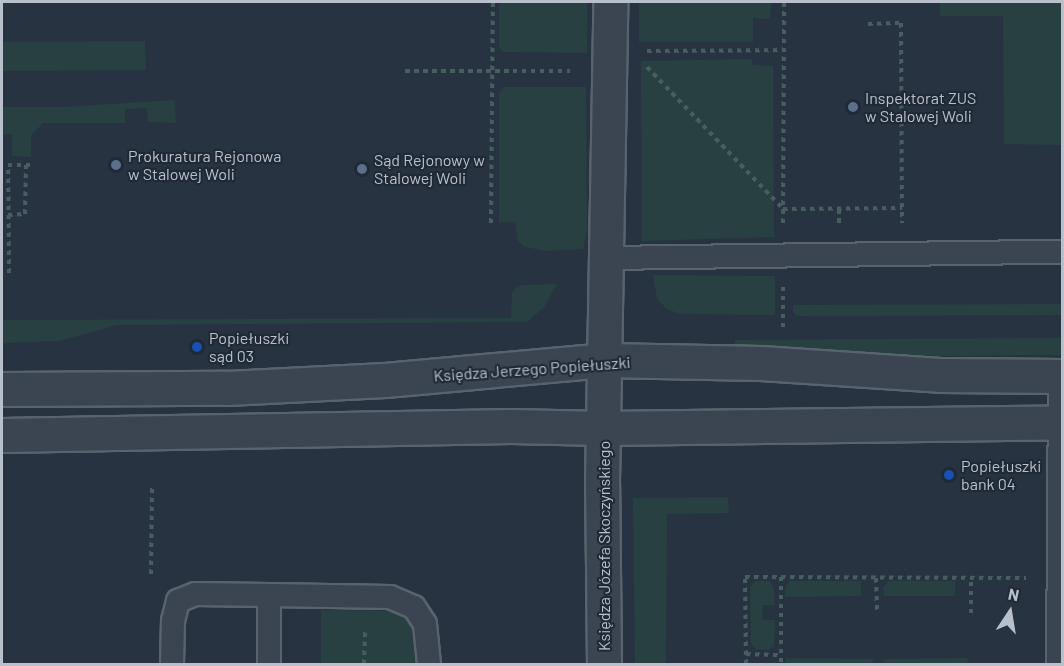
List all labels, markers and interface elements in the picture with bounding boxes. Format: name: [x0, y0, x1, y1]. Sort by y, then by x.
place label: Inspektorat ZUS w Stalowej Woli: [865, 88, 976, 126]
marker: Inspektorat ZUS w Stalowej Woli: [846, 100, 860, 114]
place label: Prokuratura Rejonowa w Stalowej Woli: [128, 146, 281, 184]
place label: Sąd Rejonowy w Stalowej Woli: [374, 150, 485, 188]
marker: Prokuratura Rejonowa w Stalowej Woli: [109, 158, 123, 172]
marker: Sąd Rejonowy w Stalowej Woli: [355, 162, 369, 176]
place label: Popiełuszki sąd 03: [209, 328, 289, 366]
marker: Popiełuszki sąd 03: [190, 340, 204, 354]
street label: Księdza Jerzego Popiełuszki: [433, 353, 631, 385]
street label: Księdza Józefa Skoczyńskiego: [594, 441, 614, 651]
place label: Popiełuszki bank 04: [961, 456, 1041, 494]
marker: Popiełuszki bank 04: [942, 468, 956, 482]
north arrow: [980, 582, 1040, 642]
text: N: [1007, 584, 1021, 604]

